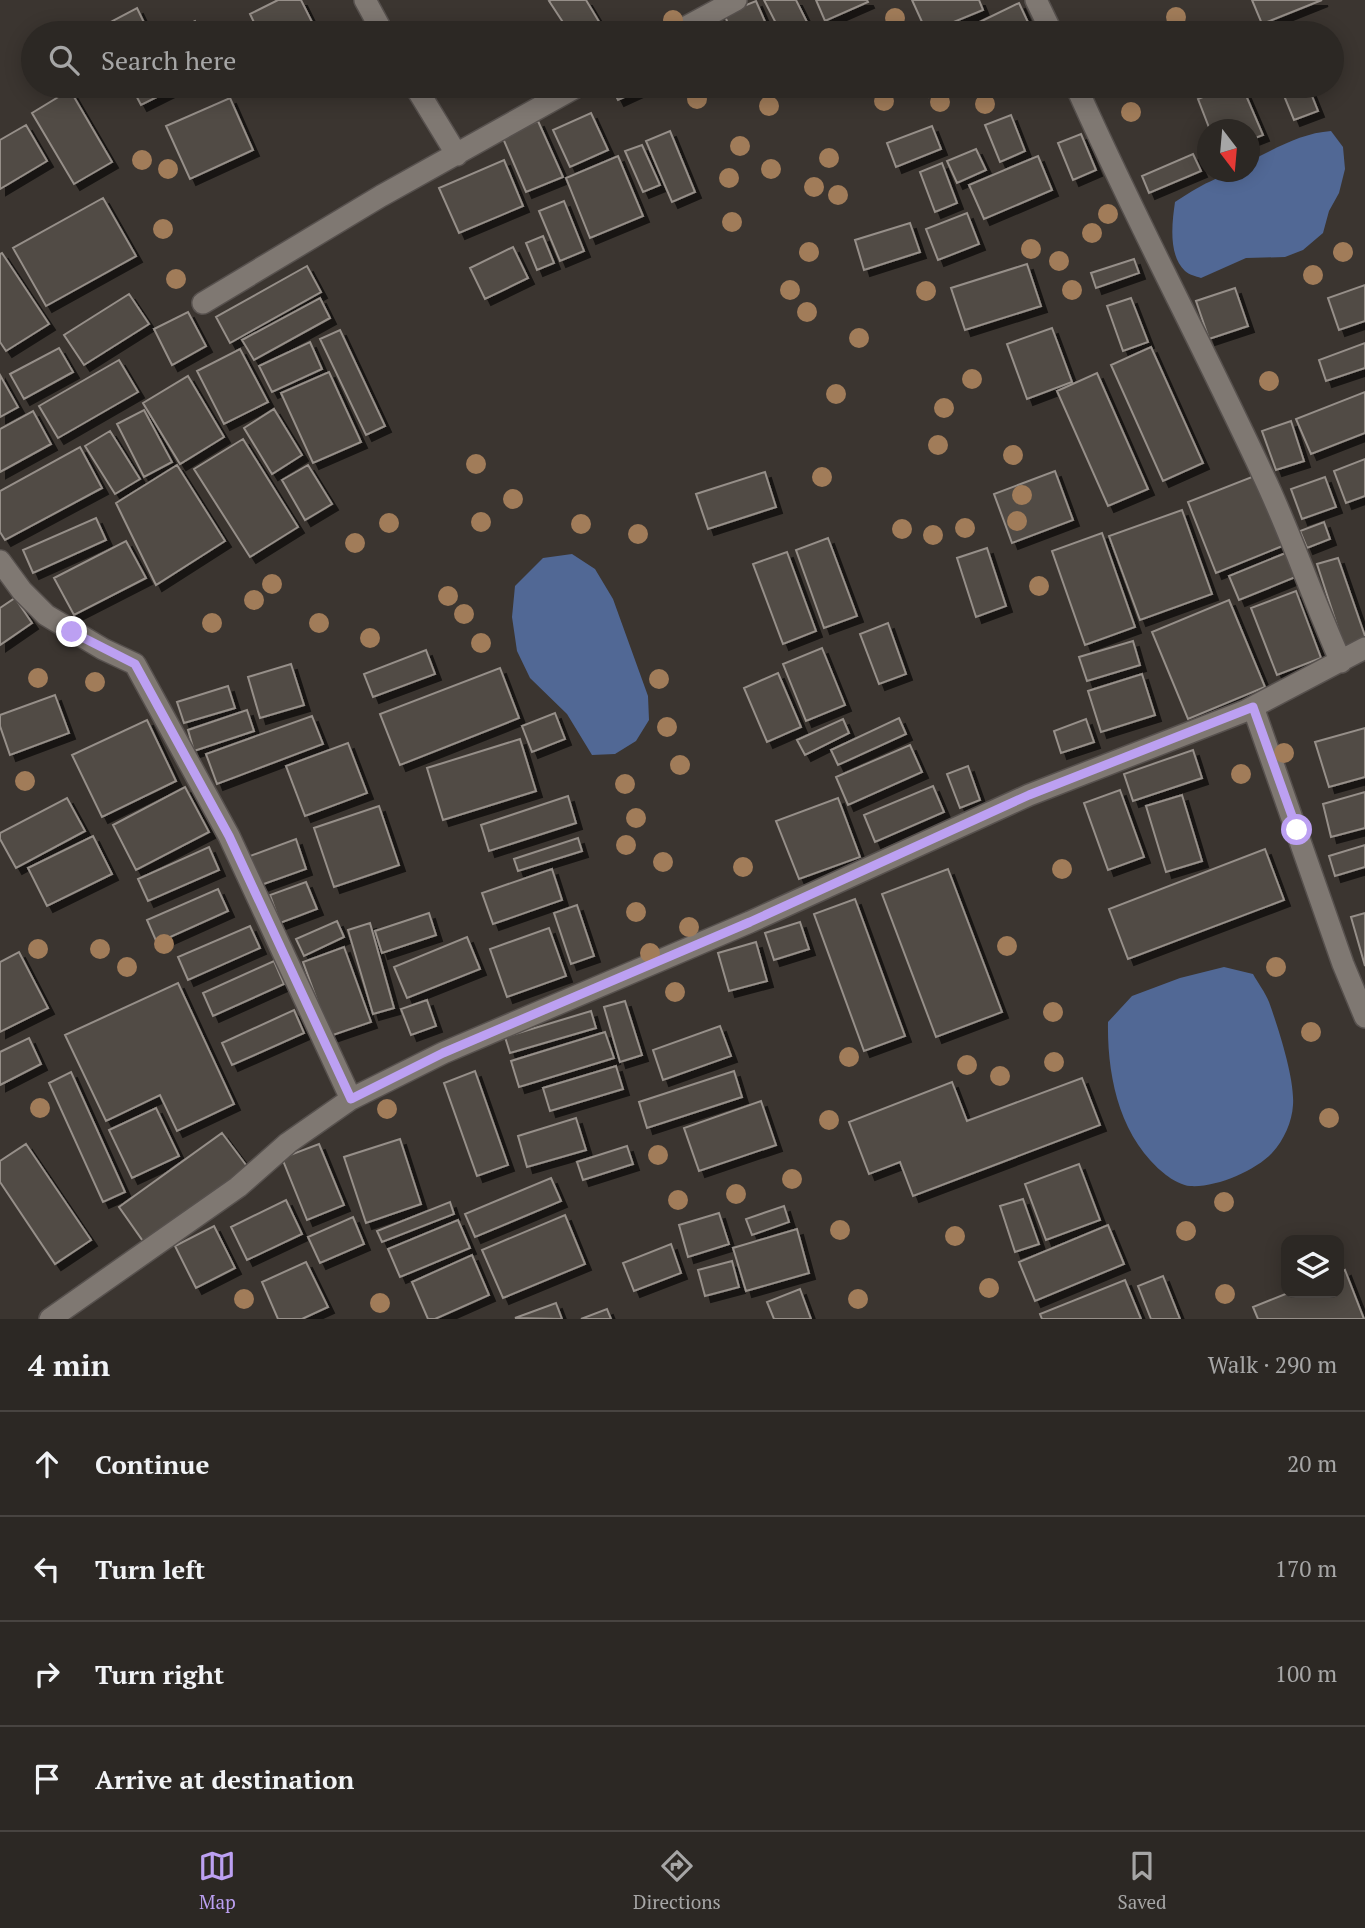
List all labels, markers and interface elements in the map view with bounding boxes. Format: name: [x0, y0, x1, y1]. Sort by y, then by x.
search box: [21, 21, 1344, 98]
icon: search: [45, 41, 83, 79]
text: Search here: [101, 43, 236, 77]
north arrow: [1197, 119, 1260, 182]
route end: [56, 616, 87, 647]
route start: [1281, 814, 1312, 845]
map controls: [1281, 1235, 1344, 1298]
button: layers: [1281, 1235, 1344, 1298]
text: 4 min: [28, 1345, 110, 1385]
text: Walk · 290 m: [1208, 1349, 1337, 1380]
icon: ahead: [28, 1445, 66, 1483]
text: Continue: [95, 1447, 209, 1481]
text: 20 m: [1287, 1448, 1337, 1479]
icon: left: [28, 1550, 66, 1588]
text: Turn left: [95, 1552, 205, 1586]
text: 170 m: [1275, 1553, 1337, 1584]
icon: right: [28, 1655, 66, 1693]
text: Turn right: [95, 1657, 224, 1691]
text: 100 m: [1275, 1658, 1337, 1689]
icon: arrive: [28, 1760, 66, 1798]
text: Arrive at destination: [95, 1762, 354, 1796]
tab: Map: [198, 1847, 236, 1914]
tab: Directions: [633, 1847, 721, 1914]
tab: Saved: [1117, 1847, 1167, 1914]

